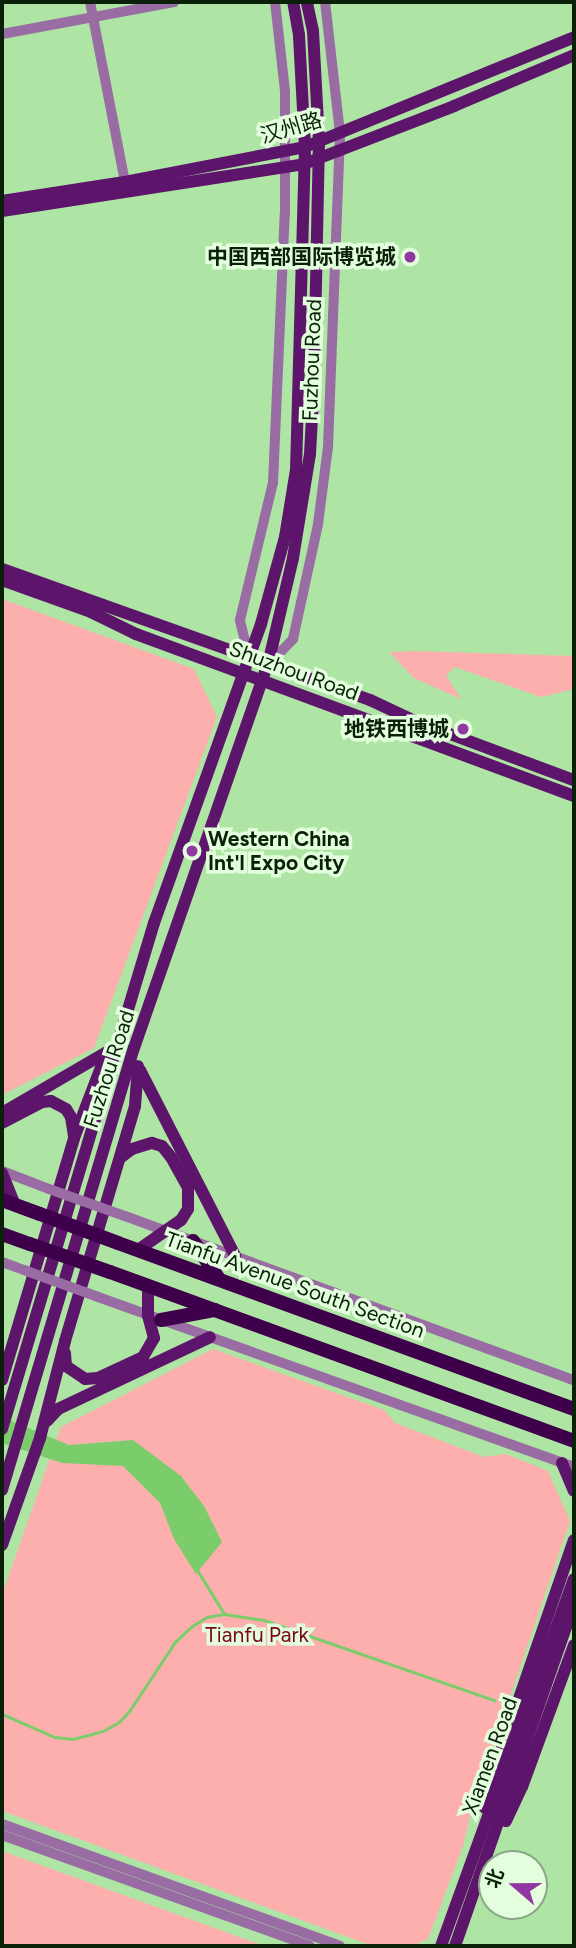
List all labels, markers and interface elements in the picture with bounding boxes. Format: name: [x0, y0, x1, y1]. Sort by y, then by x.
street label: 汉州路: [257, 107, 325, 149]
place label: 中国西部国际博览城: [207, 244, 396, 270]
marker: 中国西部国际博览城: [402, 249, 418, 265]
street label: Fuzhou Road: [297, 298, 327, 422]
street label: Shuzhou Road: [226, 636, 362, 706]
place label: 地铁西博城: [344, 716, 449, 742]
marker: 地铁西博城: [455, 721, 471, 737]
place label: Western China Int'l Expo City: [208, 826, 350, 876]
marker: Western China Int'l Expo City: [182, 841, 202, 861]
street label: Fuzhou Road: [78, 1007, 140, 1131]
street label: Tianfu Avenue South Section: [162, 1226, 428, 1344]
park label: Tianfu Park: [205, 1622, 309, 1648]
street label: Xiamen Road: [457, 1694, 523, 1818]
north arrow: [478, 1850, 548, 1920]
text: 北: [481, 1865, 509, 1891]

